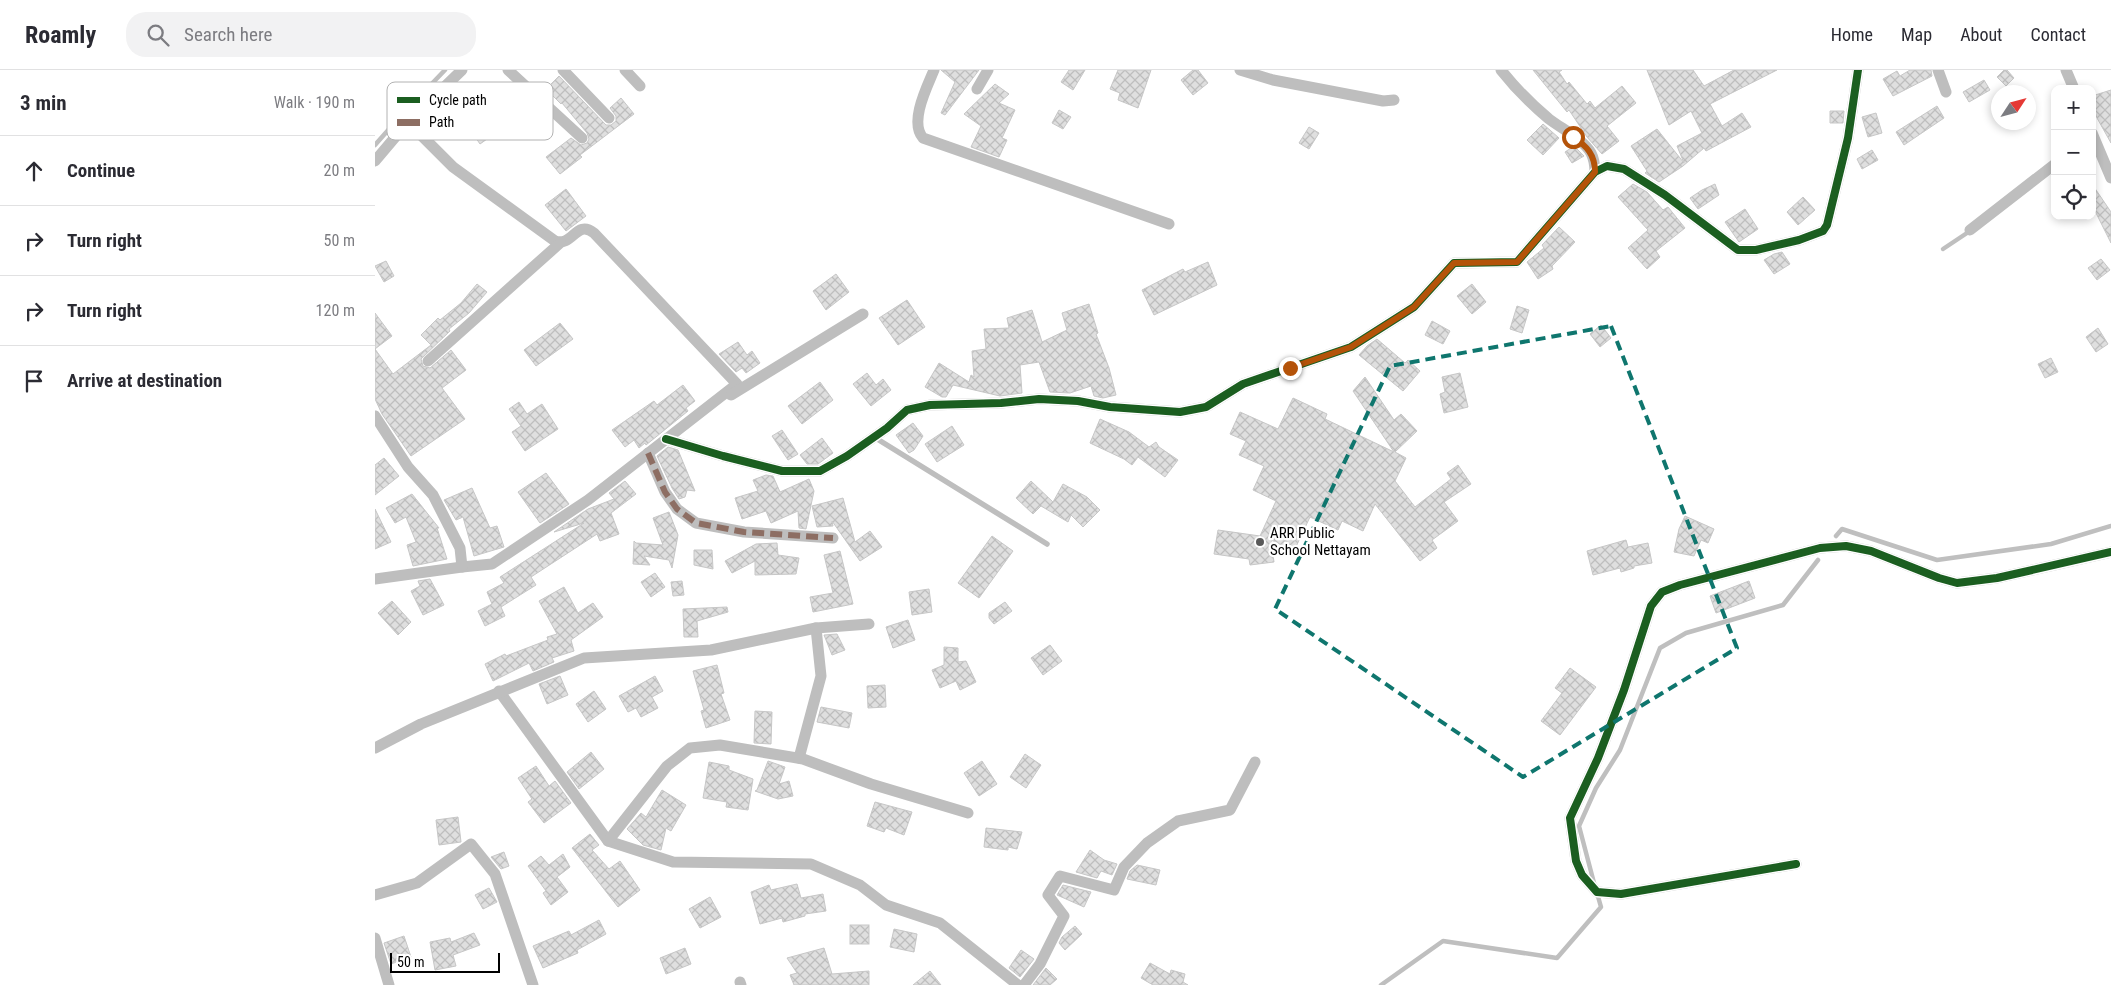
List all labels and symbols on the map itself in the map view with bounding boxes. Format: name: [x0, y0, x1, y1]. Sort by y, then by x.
legend: [387, 82, 553, 140]
north arrow: [1991, 85, 2036, 130]
text: Cycle path: [429, 92, 487, 108]
text: Path: [429, 114, 454, 130]
route start: [1562, 126, 1585, 149]
route end: [1279, 357, 1302, 380]
place label: ARR Public School Nettayam: [1270, 524, 1371, 559]
marker: ARR Public School Nettayam: [1254, 536, 1266, 548]
scale bar: [390, 950, 500, 973]

